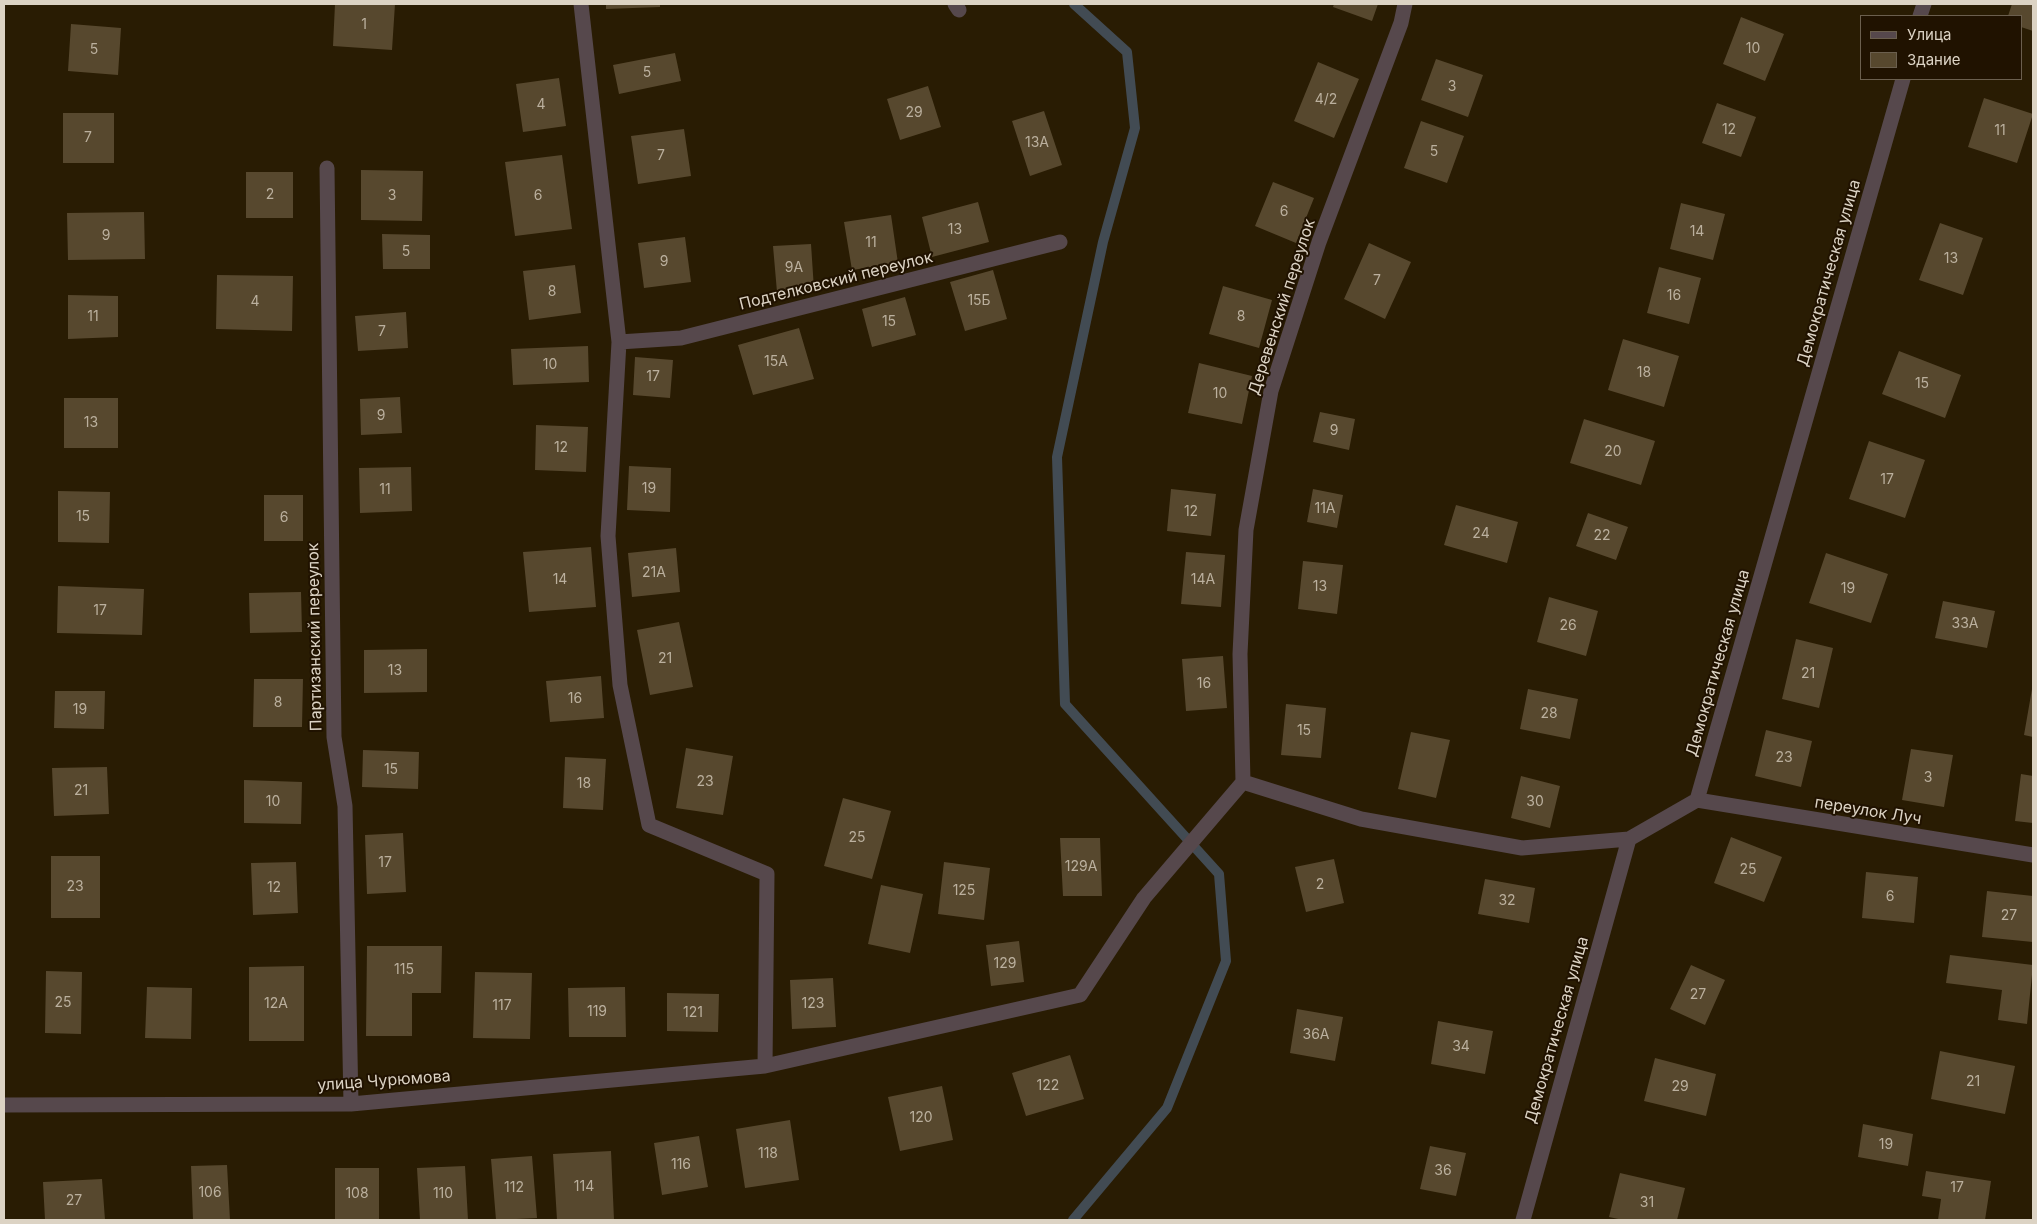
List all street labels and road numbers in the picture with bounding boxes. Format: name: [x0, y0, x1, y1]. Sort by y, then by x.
street label: Демократическая улица: [1793, 177, 1865, 369]
street label: Деревенский переулок: [1244, 217, 1320, 397]
street label: Подтелковский переулок: [737, 248, 935, 314]
street label: Партизанский переулок: [304, 542, 326, 732]
street label: Демократическая улица: [1682, 567, 1754, 759]
street label: переулок Луч: [1813, 793, 1923, 829]
street label: Демократическая улица: [1521, 934, 1593, 1126]
street label: улица Чурюмова: [317, 1067, 451, 1095]

